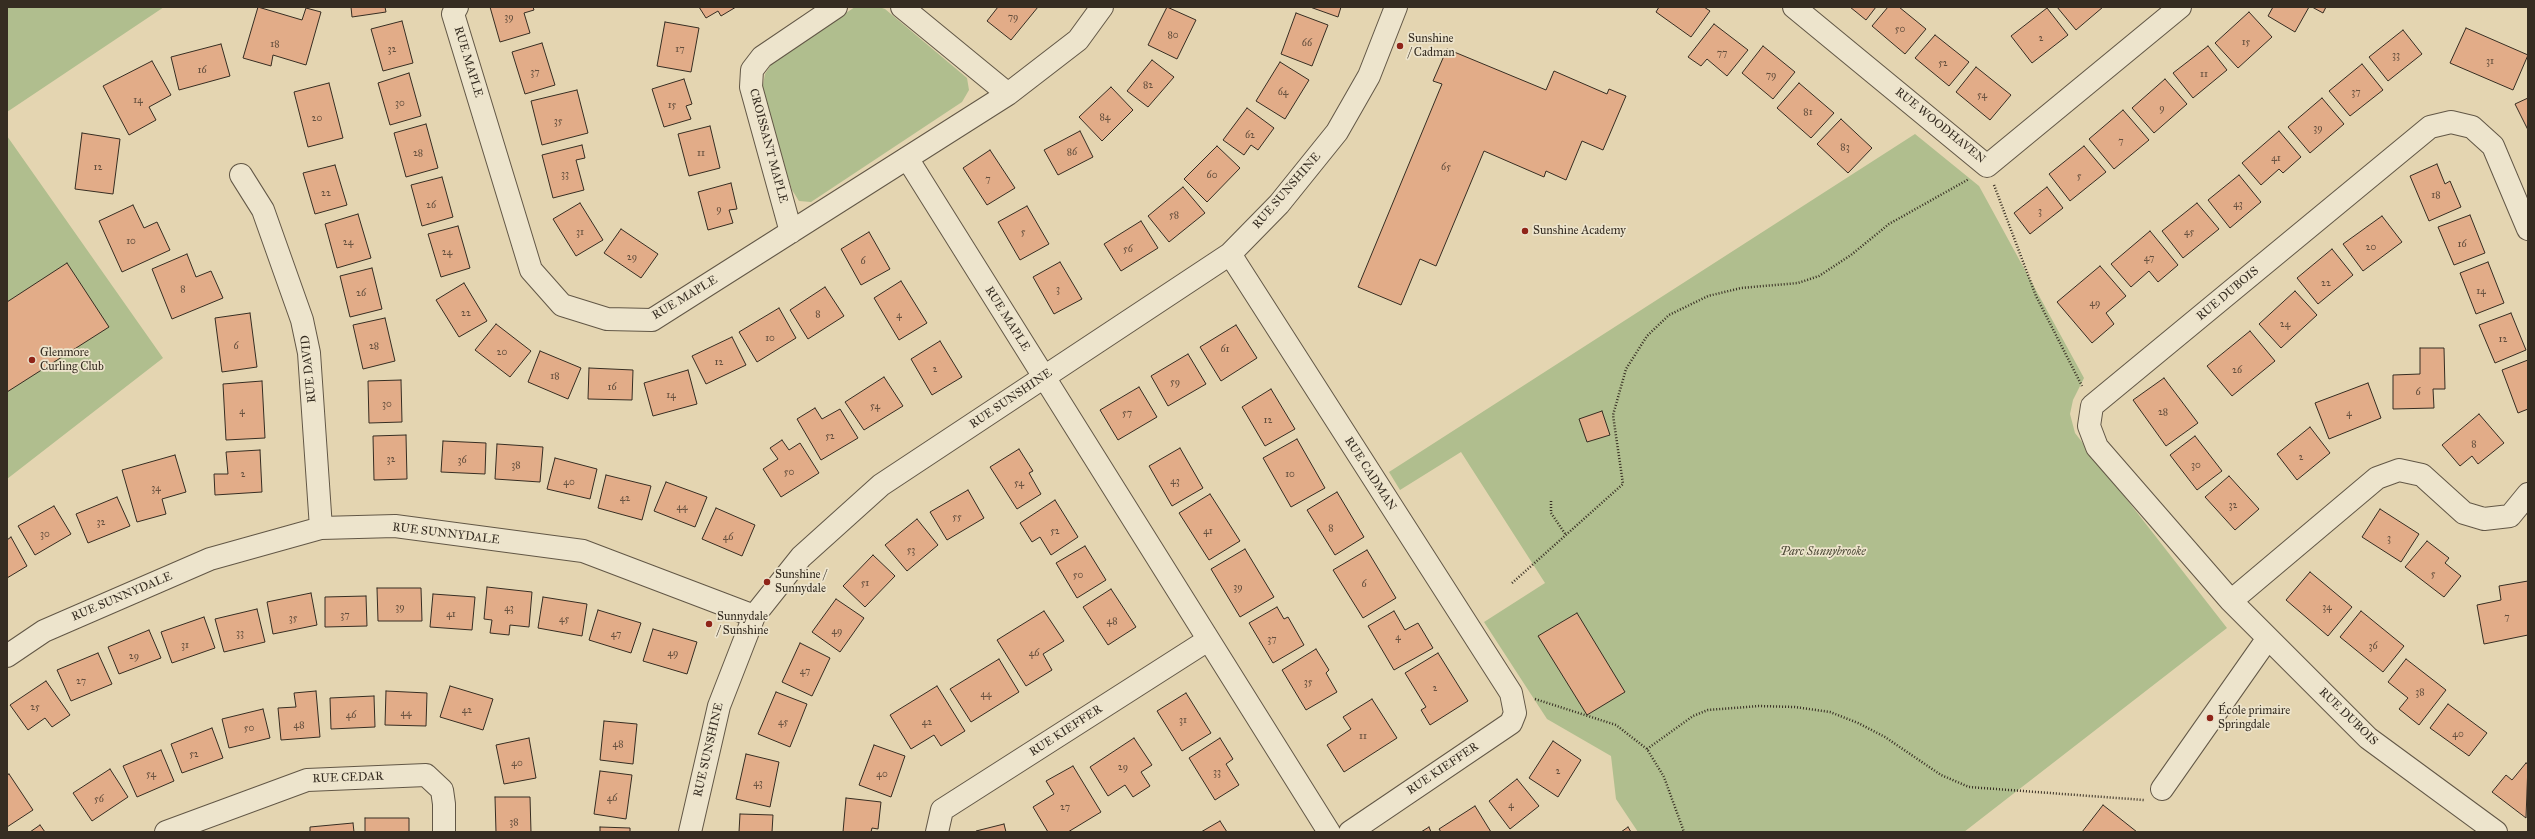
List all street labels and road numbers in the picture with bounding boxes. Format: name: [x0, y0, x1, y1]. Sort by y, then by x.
street label: RUE MAPLE: [450, 25, 486, 99]
street label: RUE WOODHAVEN: [1892, 85, 1988, 167]
street label: CROISSANT MAPLE: [746, 87, 790, 205]
street label: RUE SUNSHINE: [1250, 150, 1324, 232]
street label: RUE DUBOIS: [2194, 264, 2262, 324]
street label: RUE MAPLE: [650, 273, 720, 323]
street label: RUE MAPLE: [981, 284, 1033, 354]
street label: RUE DAVID: [298, 334, 320, 404]
street label: RUE SUNSHINE: [967, 366, 1055, 432]
street label: RUE CADMAN: [1341, 434, 1399, 514]
street label: RUE SUNNYDALE: [392, 520, 500, 548]
street label: RUE SUNNYDALE: [70, 569, 174, 625]
street label: RUE DUBOIS: [2315, 685, 2381, 749]
street label: RUE SUNSHINE: [691, 701, 727, 799]
street label: RUE KIEFFER: [1027, 702, 1105, 760]
street label: RUE KIEFFER: [1404, 740, 1482, 798]
street label: RUE CEDAR: [312, 770, 384, 786]

